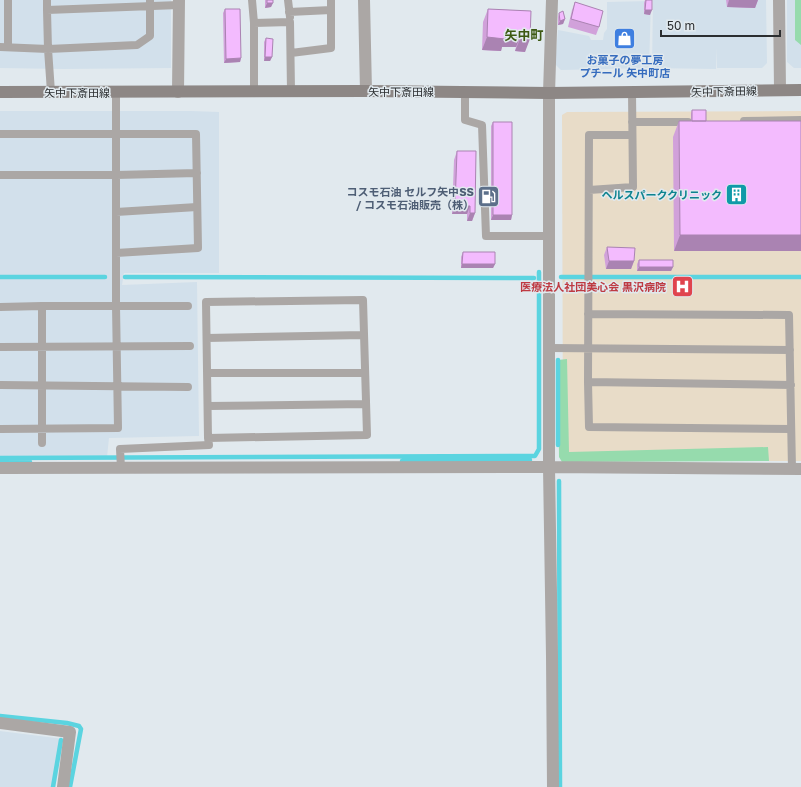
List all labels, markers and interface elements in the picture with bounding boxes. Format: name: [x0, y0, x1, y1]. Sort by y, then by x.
scale bar: [661, 12, 780, 38]
text: 50 m: [667, 18, 695, 33]
shop icon: お菓子の夢工房 プチール 矢中町店: [612, 26, 638, 52]
district label: 矢中町: [504, 27, 544, 43]
place label: お菓子の夢工房 プチール 矢中町店: [580, 53, 670, 79]
street label: 矢中下斎田線: [691, 84, 757, 98]
street label: 矢中下斎田線: [368, 85, 434, 98]
street label: 矢中下斎田線: [44, 86, 110, 99]
building icon: ヘルスパーククリニック: [724, 181, 750, 207]
fuel station icon: コスモ石油 セルフ矢中SS / コスモ石油販売（株）: [476, 184, 502, 210]
place label: コスモ石油 セルフ矢中SS / コスモ石油販売（株）: [347, 185, 474, 211]
place label: ヘルスパーククリニック: [601, 188, 722, 201]
hospital icon: 医療法人社団美心会 黒沢病院: [669, 273, 695, 299]
place label: 医療法人社団美心会 黒沢病院: [520, 280, 666, 293]

